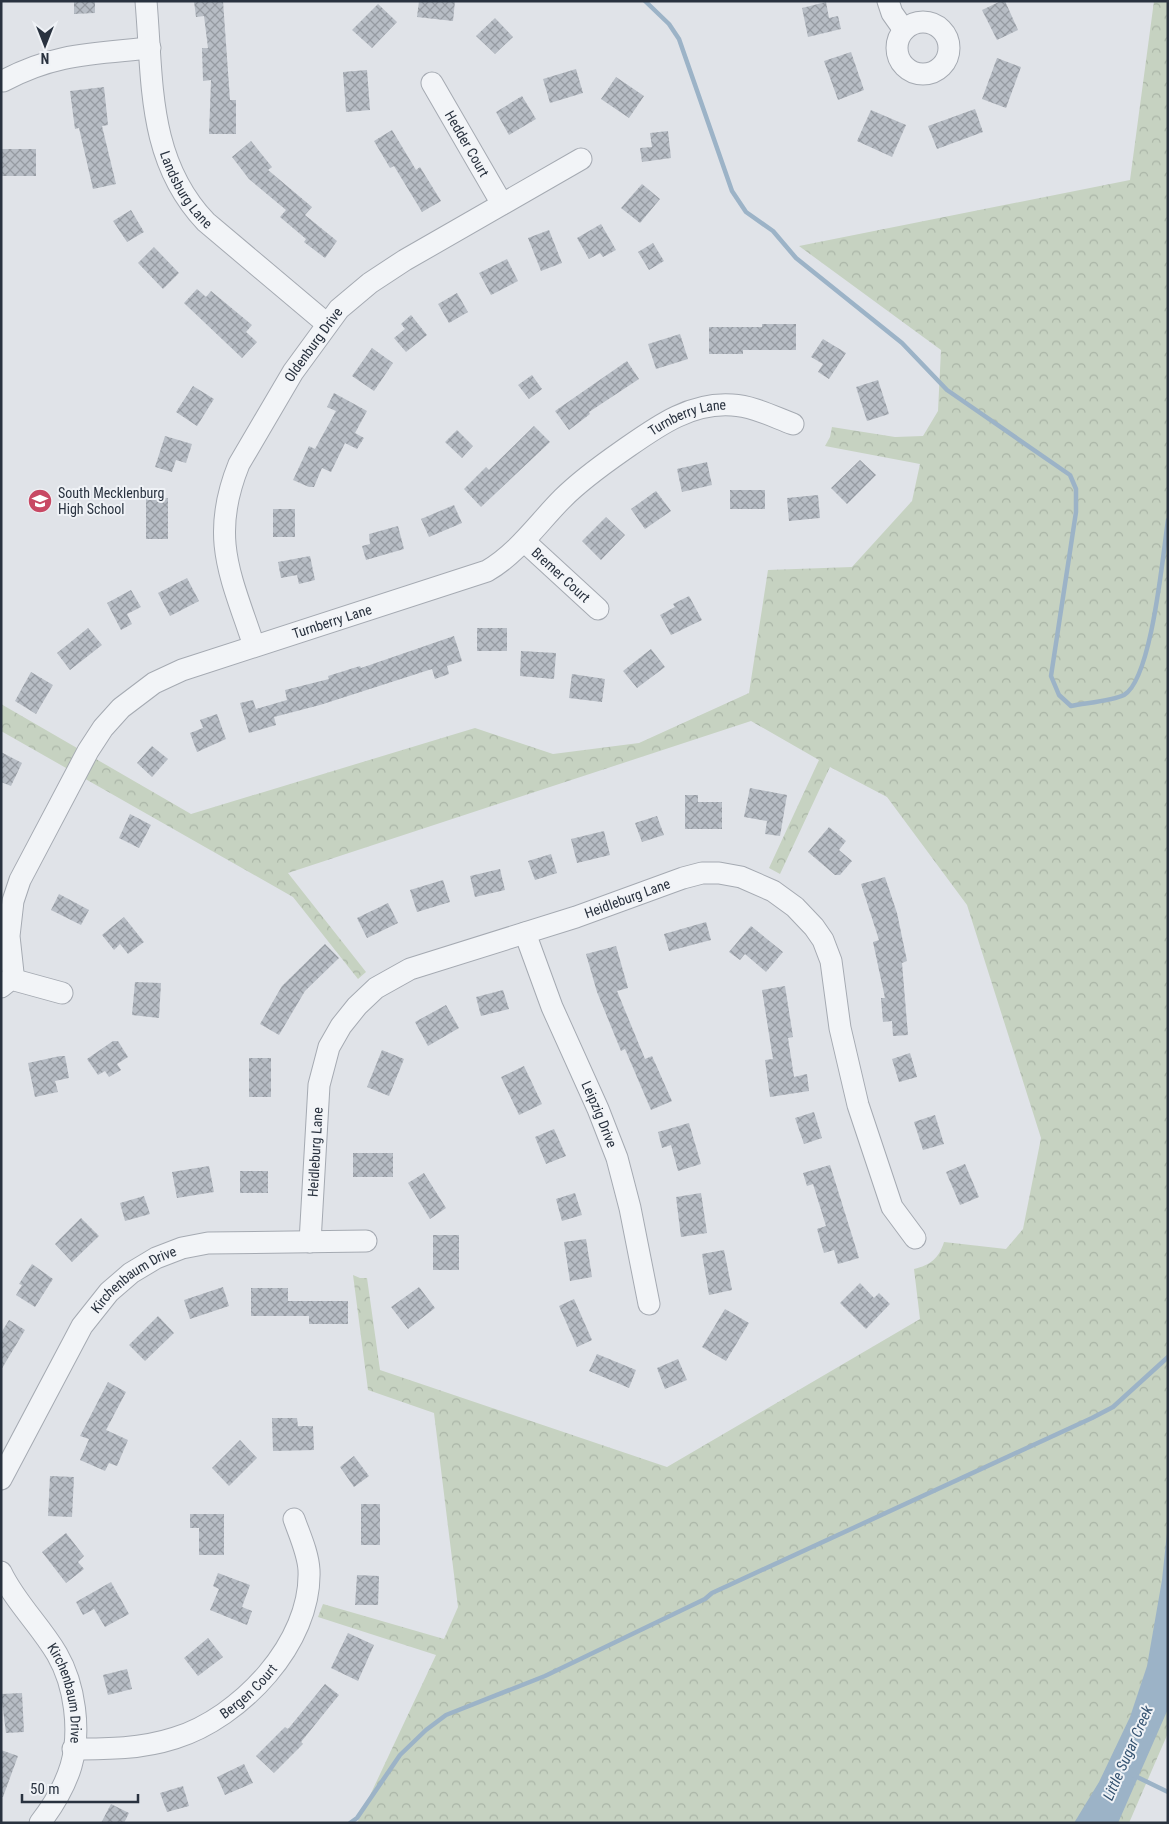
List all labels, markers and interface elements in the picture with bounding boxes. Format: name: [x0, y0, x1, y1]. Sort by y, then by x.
north arrow: [20, 20, 70, 70]
text: N: [41, 50, 49, 66]
street label: Hedder Court: [442, 108, 492, 180]
street label: Landsburg Lane: [157, 149, 216, 232]
street label: Oldenburg Drive: [281, 304, 346, 385]
street label: Turnberry Lane: [645, 397, 727, 439]
place label: South Mecklenburg High School: [58, 485, 164, 517]
school or university icon: South Mecklenburg High School: [27, 488, 53, 514]
street label: Bremer Court: [528, 544, 593, 606]
street label: Turnberry Lane: [290, 601, 374, 642]
street label: Heidleburg Lane: [582, 875, 673, 921]
street label: Leipzig Drive: [578, 1078, 620, 1150]
street label: Heidleburg Lane: [305, 1106, 326, 1197]
street label: Kirchenbaum Drive: [88, 1243, 179, 1316]
street label: Kirchenbaum Drive: [44, 1640, 84, 1744]
street label: Bergen Court: [217, 1661, 280, 1722]
water label: Little Sugar Creek: [1099, 1702, 1157, 1803]
scale bar: [22, 1772, 139, 1804]
text: 50 m: [30, 1780, 60, 1798]

